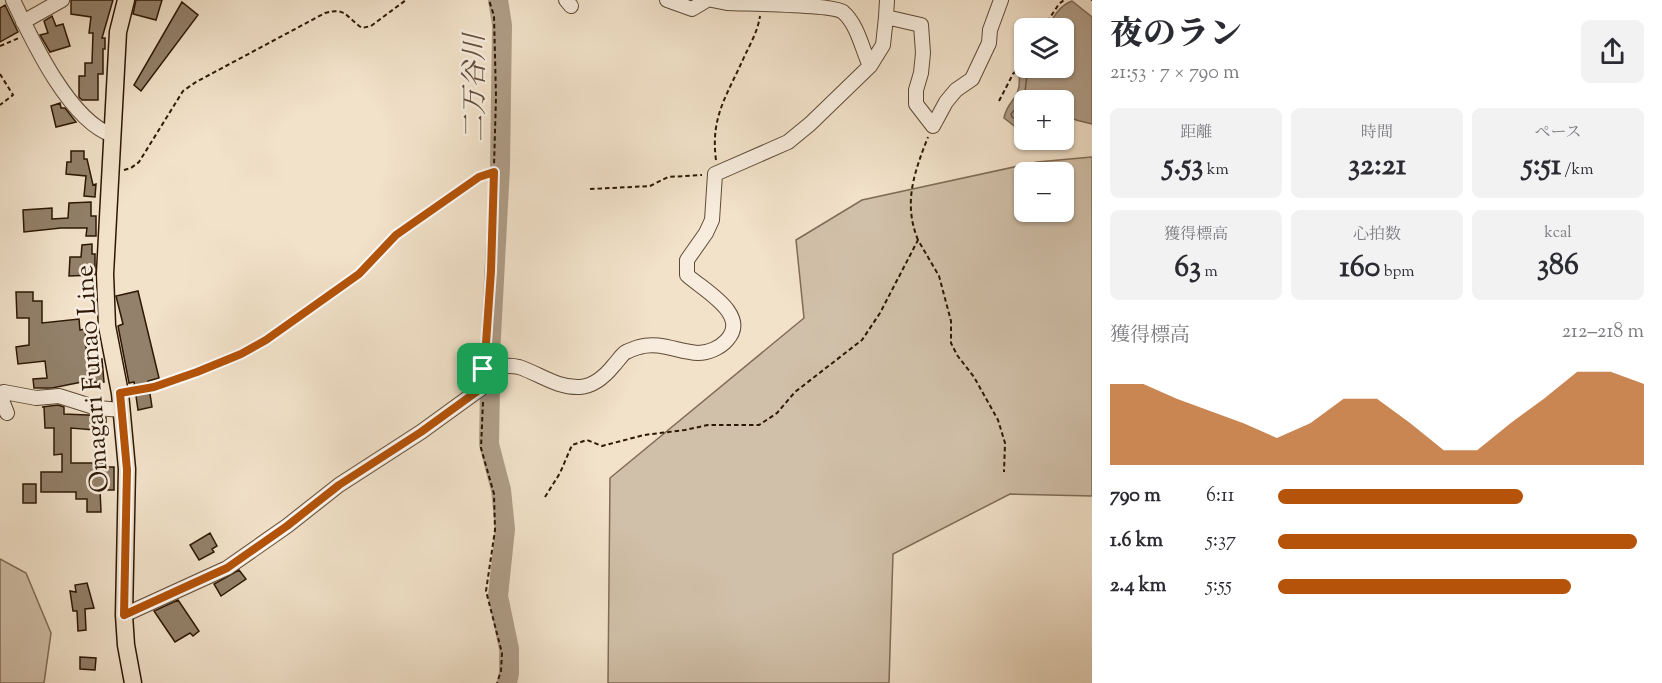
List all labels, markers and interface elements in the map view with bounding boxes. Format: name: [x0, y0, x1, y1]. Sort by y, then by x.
text: 夜のラン: [1110, 12, 1242, 60]
map controls: [1014, 18, 1074, 222]
button: layers: [1014, 18, 1074, 78]
button: share: [1581, 20, 1644, 83]
water label: 二万谷川: [457, 31, 496, 142]
text: 21:53 · 7 × 790 m: [1110, 59, 1240, 88]
button: +: [1014, 90, 1074, 150]
text: 距離: [1180, 122, 1212, 145]
text: 時間: [1361, 122, 1393, 145]
text: ペース: [1534, 122, 1582, 145]
text: 5.53: [1163, 145, 1203, 188]
text: 32:21: [1348, 145, 1406, 188]
text: 5:51: [1523, 145, 1561, 188]
text: km: [1203, 159, 1229, 182]
text: /km: [1561, 159, 1593, 182]
button: −: [1014, 162, 1074, 222]
text: kcal: [1544, 222, 1572, 245]
text: 獲得標高: [1164, 224, 1228, 247]
text: 心拍数: [1353, 224, 1401, 247]
text: 386: [1537, 245, 1579, 288]
text: 63: [1174, 247, 1201, 290]
text: 160: [1339, 247, 1380, 290]
text: m: [1201, 261, 1218, 284]
text: bpm: [1380, 261, 1415, 284]
street label: Omagari Funao Line: [67, 264, 120, 494]
text: 212–218 m: [1562, 318, 1644, 347]
text: 獲得標高: [1110, 322, 1190, 351]
pin: [457, 343, 508, 394]
icon: arrive: [466, 352, 499, 385]
text: 790 m: [1110, 482, 1161, 511]
text: 6:11: [1206, 482, 1235, 511]
text: 1.6 km: [1110, 527, 1163, 556]
text: 5:37: [1206, 527, 1236, 556]
text: 2.4 km: [1110, 572, 1166, 601]
text: 5:55: [1206, 572, 1232, 601]

